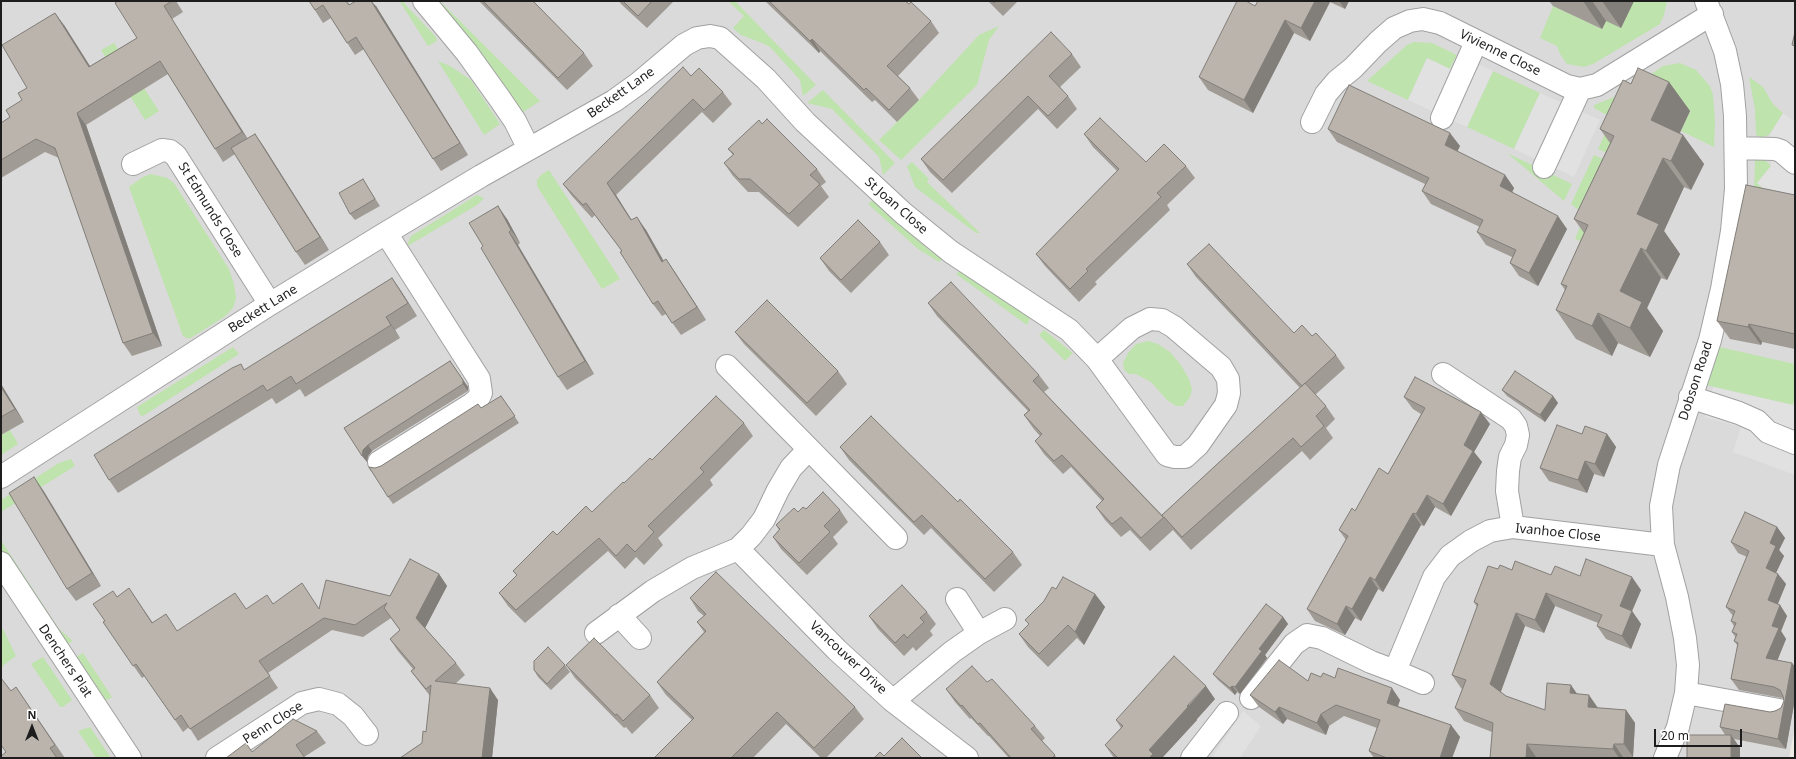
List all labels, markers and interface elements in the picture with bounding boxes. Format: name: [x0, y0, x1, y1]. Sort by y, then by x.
street label: Vivienne Close: [1457, 27, 1543, 79]
street label: Beckett Lane: [584, 64, 658, 122]
street label: St Edmunds Close: [174, 160, 246, 260]
street label: St Joan Close: [861, 174, 931, 238]
street label: Beckett Lane: [226, 282, 300, 336]
street label: Dobson Road: [1676, 340, 1716, 422]
street label: Ivanhoe Close: [1514, 521, 1602, 545]
street label: Vancouver Drive: [806, 618, 890, 698]
street label: Denchers Plat: [35, 622, 95, 700]
street label: Penn Close: [240, 698, 306, 748]
north arrow: [12, 707, 52, 747]
text: N: [28, 707, 36, 722]
scale bar: [1656, 721, 1744, 747]
text: 20 m: [1661, 727, 1689, 744]

